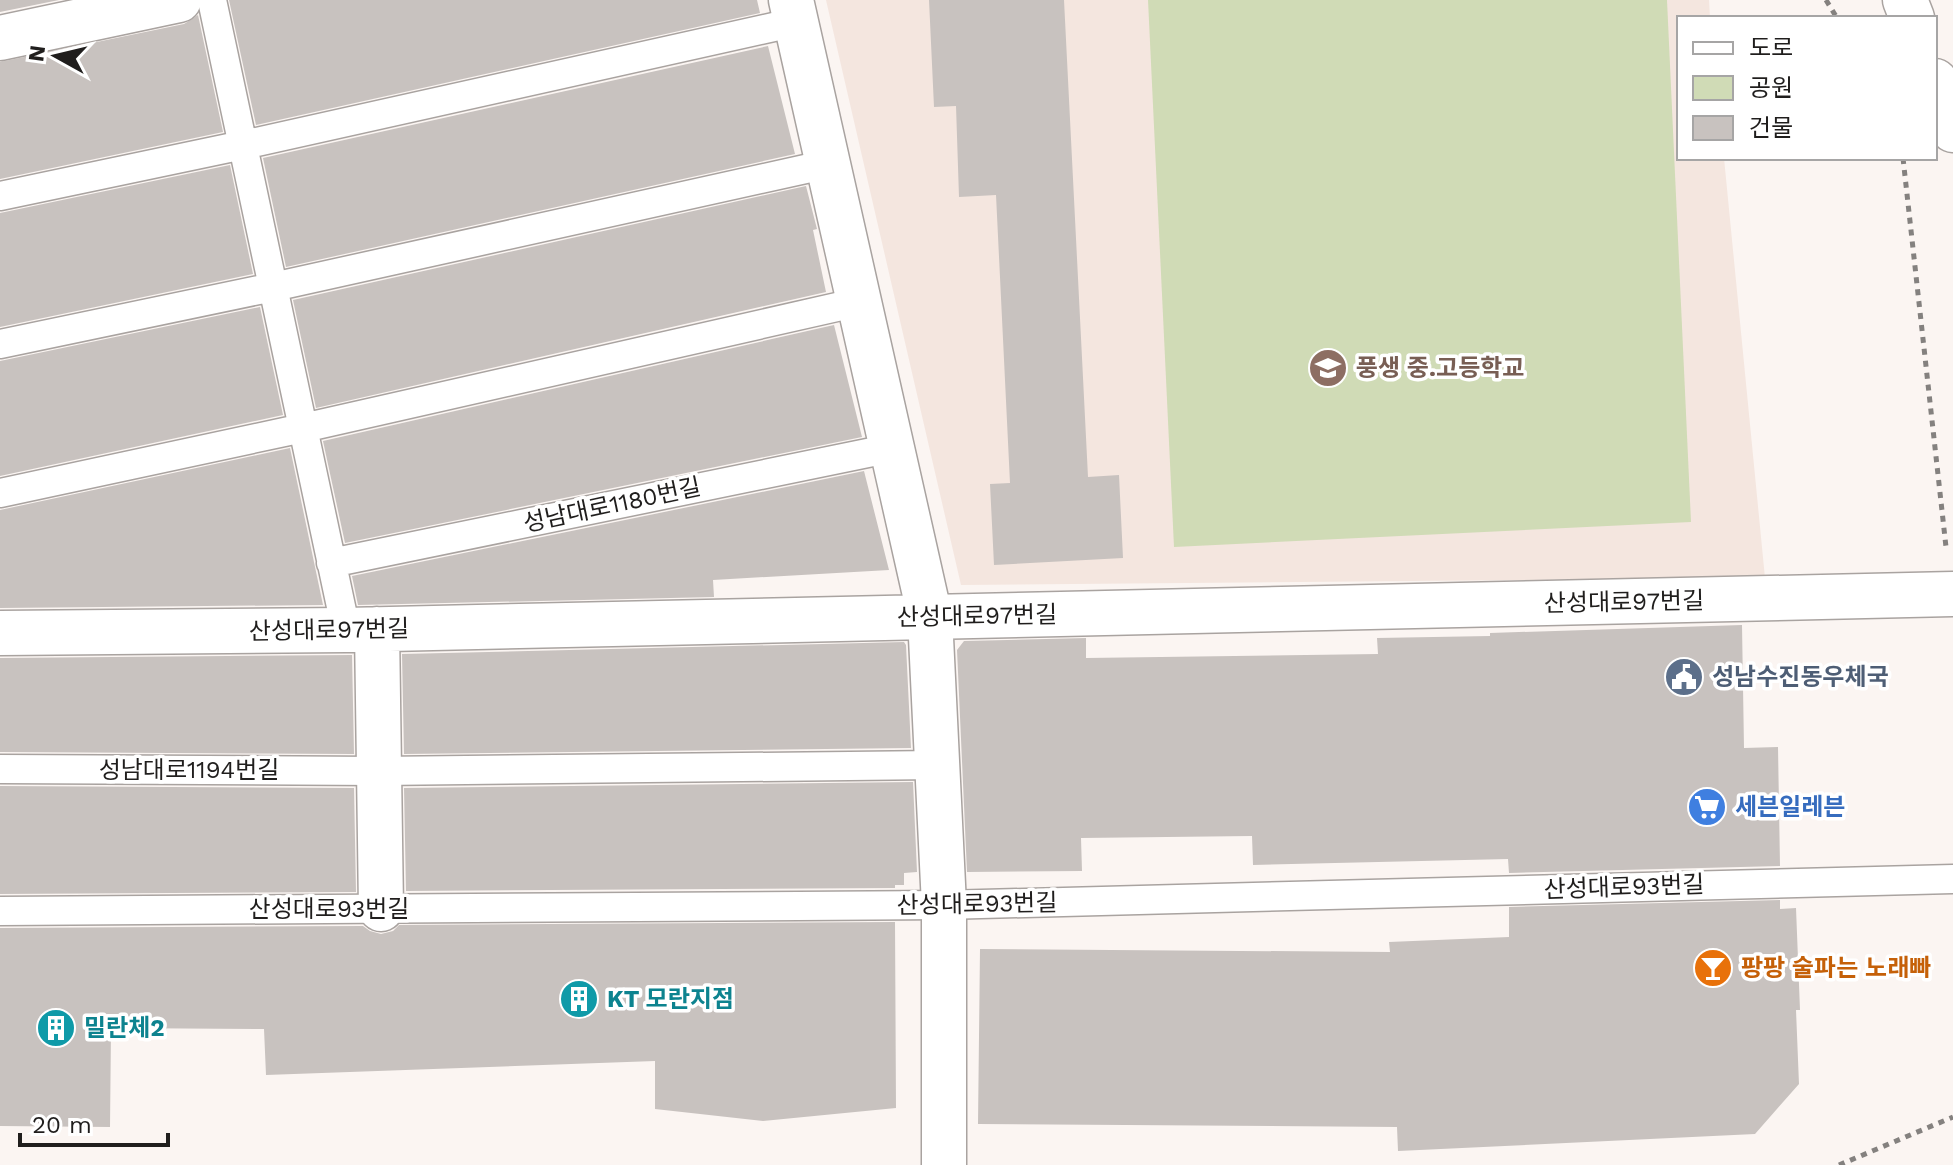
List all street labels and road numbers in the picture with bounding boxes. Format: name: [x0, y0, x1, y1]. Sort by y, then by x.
street label: 성남대로1180번길: [521, 472, 703, 538]
street label: 산성대로97번길: [1544, 587, 1704, 617]
street label: 산성대로97번길: [897, 601, 1057, 631]
street label: 산성대로97번길: [249, 615, 409, 645]
street label: 성남대로1194번길: [99, 756, 279, 784]
street label: 산성대로93번길: [1543, 870, 1705, 904]
street label: 산성대로93번길: [896, 889, 1058, 919]
street label: 산성대로93번길: [249, 895, 409, 923]

